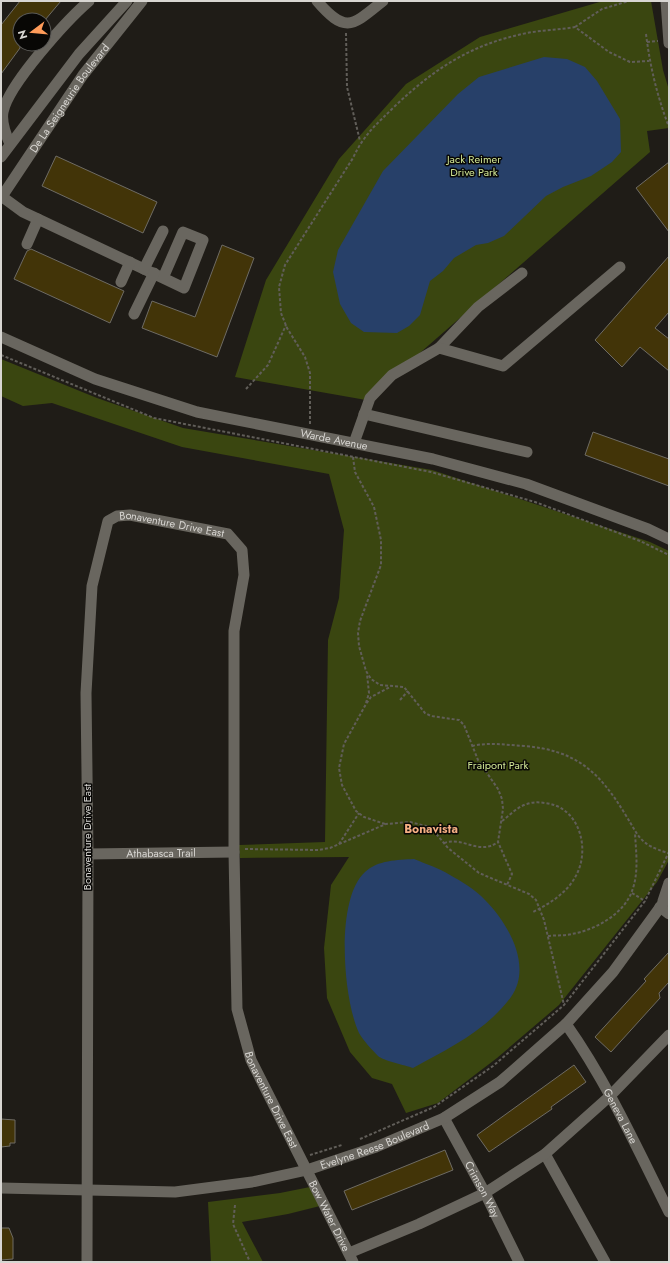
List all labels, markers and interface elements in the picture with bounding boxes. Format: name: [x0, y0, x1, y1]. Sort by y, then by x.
north arrow: [12, 12, 52, 52]
text: N: [13, 28, 31, 41]
street label: De La Seigneurie Boulevard: [25, 40, 113, 156]
park label: Jack Reimer Drive Park: [445, 151, 501, 180]
street label: Warde Avenue: [299, 425, 370, 454]
street label: Bonaventure Drive East: [119, 507, 226, 541]
park label: Fraipont Park: [468, 757, 529, 773]
street label: Bonaventure Drive East: [79, 783, 95, 890]
district label: Bonavista: [404, 820, 458, 838]
street label: Athabasca Trail: [126, 845, 196, 861]
street label: Bonaventure Drive East: [241, 1049, 302, 1151]
street label: Geneva Lane: [599, 1085, 642, 1147]
street label: Evelyne Reese Boulevard: [318, 1117, 432, 1173]
street label: Crimson Way: [461, 1158, 504, 1221]
street label: Bow Water Drive: [305, 1178, 355, 1254]

